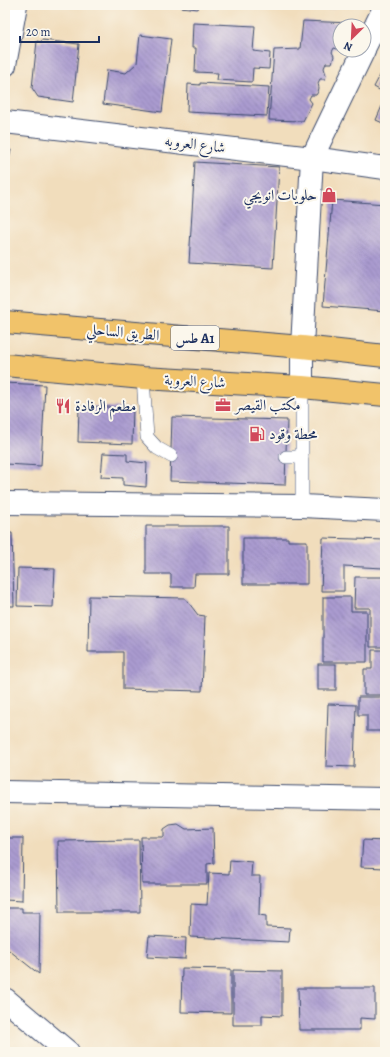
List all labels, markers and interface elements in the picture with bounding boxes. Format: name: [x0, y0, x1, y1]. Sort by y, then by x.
scale bar: [20, 18, 99, 44]
north arrow: [332, 18, 372, 58]
text: 20 m: [26, 24, 50, 40]
text: N: [341, 38, 355, 55]
street label: شارع العروبه: [163, 130, 227, 161]
place label: حلويات انويجي: [243, 185, 317, 209]
shop icon: حلويات انويجي: [320, 186, 338, 204]
street label: الطريق الساحلي: [85, 319, 160, 349]
road number: طس A1: [171, 326, 219, 350]
street label: شارع العروبة: [164, 369, 226, 396]
place label: مكتب القيصر: [233, 395, 301, 415]
place label: مطعم الرفادة: [75, 396, 136, 420]
office icon: مكتب القيصر: [214, 396, 232, 414]
restaurant icon: مطعم الرفادة: [54, 397, 72, 415]
place label: محطة وقود: [269, 424, 317, 444]
fuel station icon: محطة وقود: [248, 425, 266, 443]

